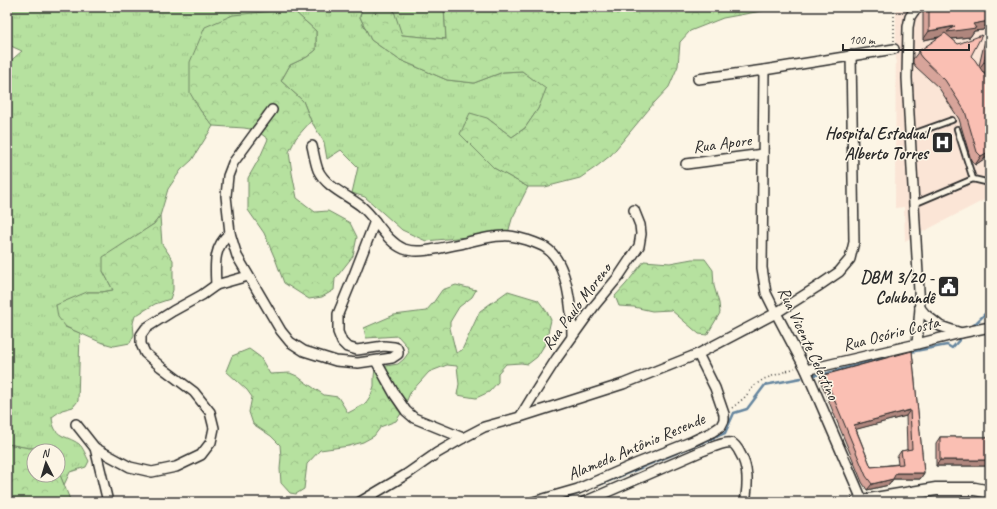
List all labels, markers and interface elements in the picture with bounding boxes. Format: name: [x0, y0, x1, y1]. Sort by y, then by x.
scale bar: [843, 26, 969, 52]
text: 100 m: [849, 32, 876, 48]
place label: Hospital Estadual Alberto Torres: [825, 123, 931, 164]
street label: Rua Apore: [692, 129, 754, 157]
hospital icon: Hospital Estadual Alberto Torres: [930, 130, 956, 156]
street label: Rua Paulo Moreno: [537, 257, 617, 354]
place label: DBM 3/20 - Colubandê: [861, 267, 936, 308]
public building icon: DBM 3/20 - Colubandê: [936, 274, 962, 300]
street label: Rua Vicente Celestino: [773, 283, 844, 404]
street label: Rua Osório Costa: [841, 311, 943, 356]
street label: Alameda Antônio Resende: [565, 408, 709, 485]
north arrow: [26, 443, 66, 483]
text: N: [41, 446, 51, 460]

